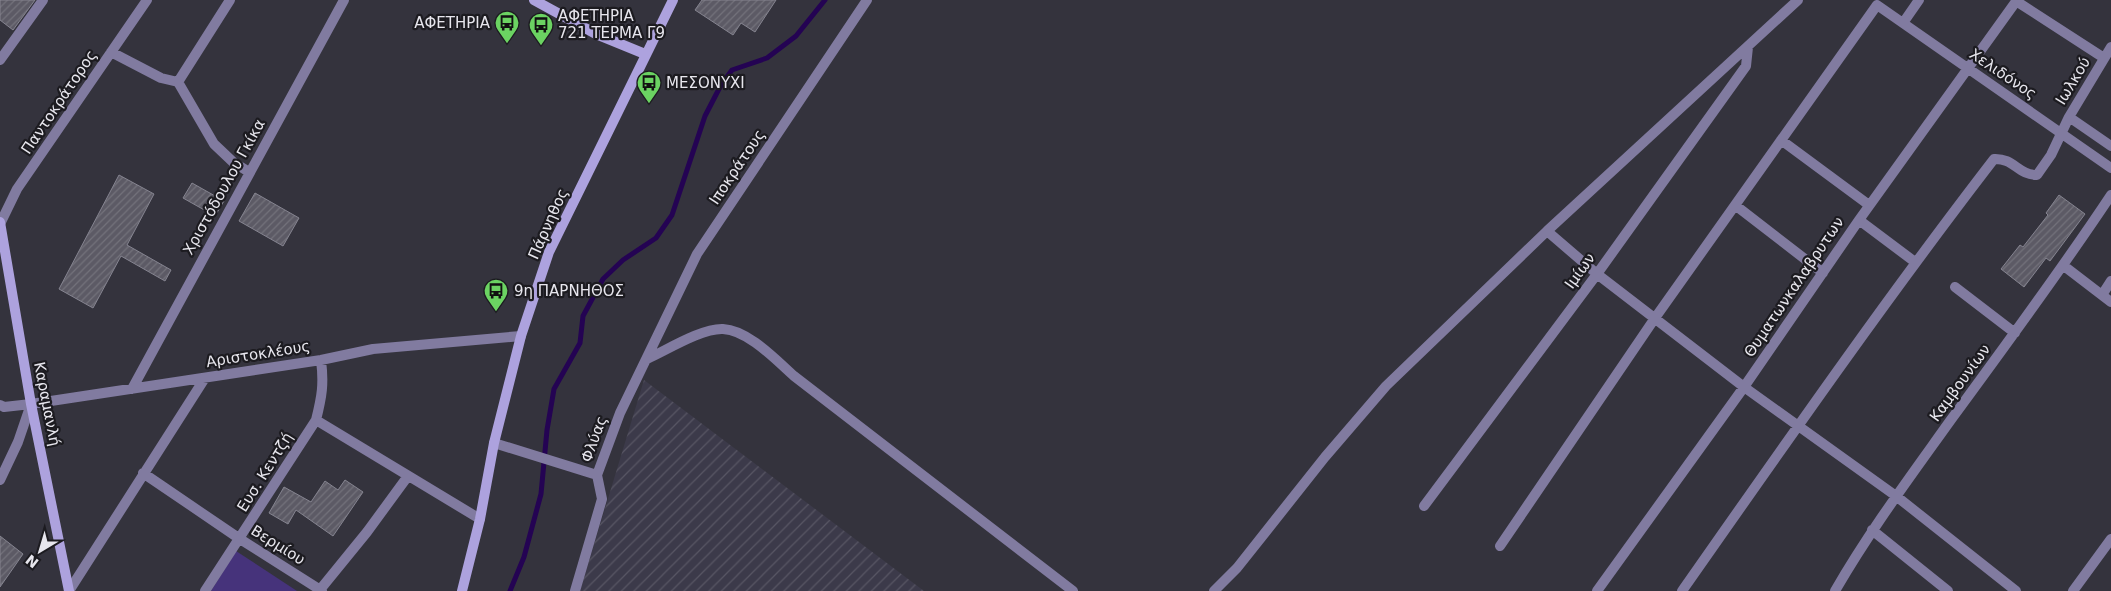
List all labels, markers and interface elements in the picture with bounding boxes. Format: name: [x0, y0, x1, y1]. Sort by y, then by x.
place label: ΑΦΕΤΗΡΙΑ 721 ΤΕΡΜΑ Γ9: [558, 7, 665, 42]
bus stop icon: ΑΦΕΤΗΡΙΑ: [494, 10, 520, 44]
bus stop icon: ΑΦΕΤΗΡΙΑ 721 ΤΕΡΜΑ Γ9: [528, 12, 554, 46]
place label: ΑΦΕΤΗΡΙΑ: [414, 14, 491, 32]
street label: Χελιδόνος: [1966, 45, 2040, 103]
street label: Παντοκράτορος: [18, 47, 100, 157]
street label: Ιωλκού: [2052, 54, 2094, 108]
bus stop icon: ΜΕΣΟΝΥΧΙ: [636, 70, 662, 104]
place label: ΜΕΣΟΝΥΧΙ: [666, 74, 745, 92]
street label: Χριστόδουλου Γκίκα: [179, 116, 269, 258]
street label: Ιποκράτους: [705, 126, 769, 208]
street label: Πάρνηθος: [524, 186, 572, 262]
street label: Θυματωνκαλαβρυτων: [1740, 214, 1848, 360]
street label: Ιμίων: [1561, 250, 1599, 292]
bus stop icon: 9η ΠΑΡΝΗΘΟΣ: [483, 278, 509, 312]
place label: 9η ΠΑΡΝΗΘΟΣ: [514, 282, 624, 300]
street label: Αριστοκλέους: [205, 337, 311, 371]
street label: Καμβουνίων: [1926, 341, 1994, 425]
street label: Καραμανλή: [30, 360, 64, 448]
street label: Φλύας: [577, 413, 611, 465]
street label: Ευσ. Κεντζή: [233, 429, 297, 515]
street label: Βερμίου: [248, 521, 308, 569]
north arrow: [15, 526, 65, 576]
text: N: [22, 551, 42, 571]

